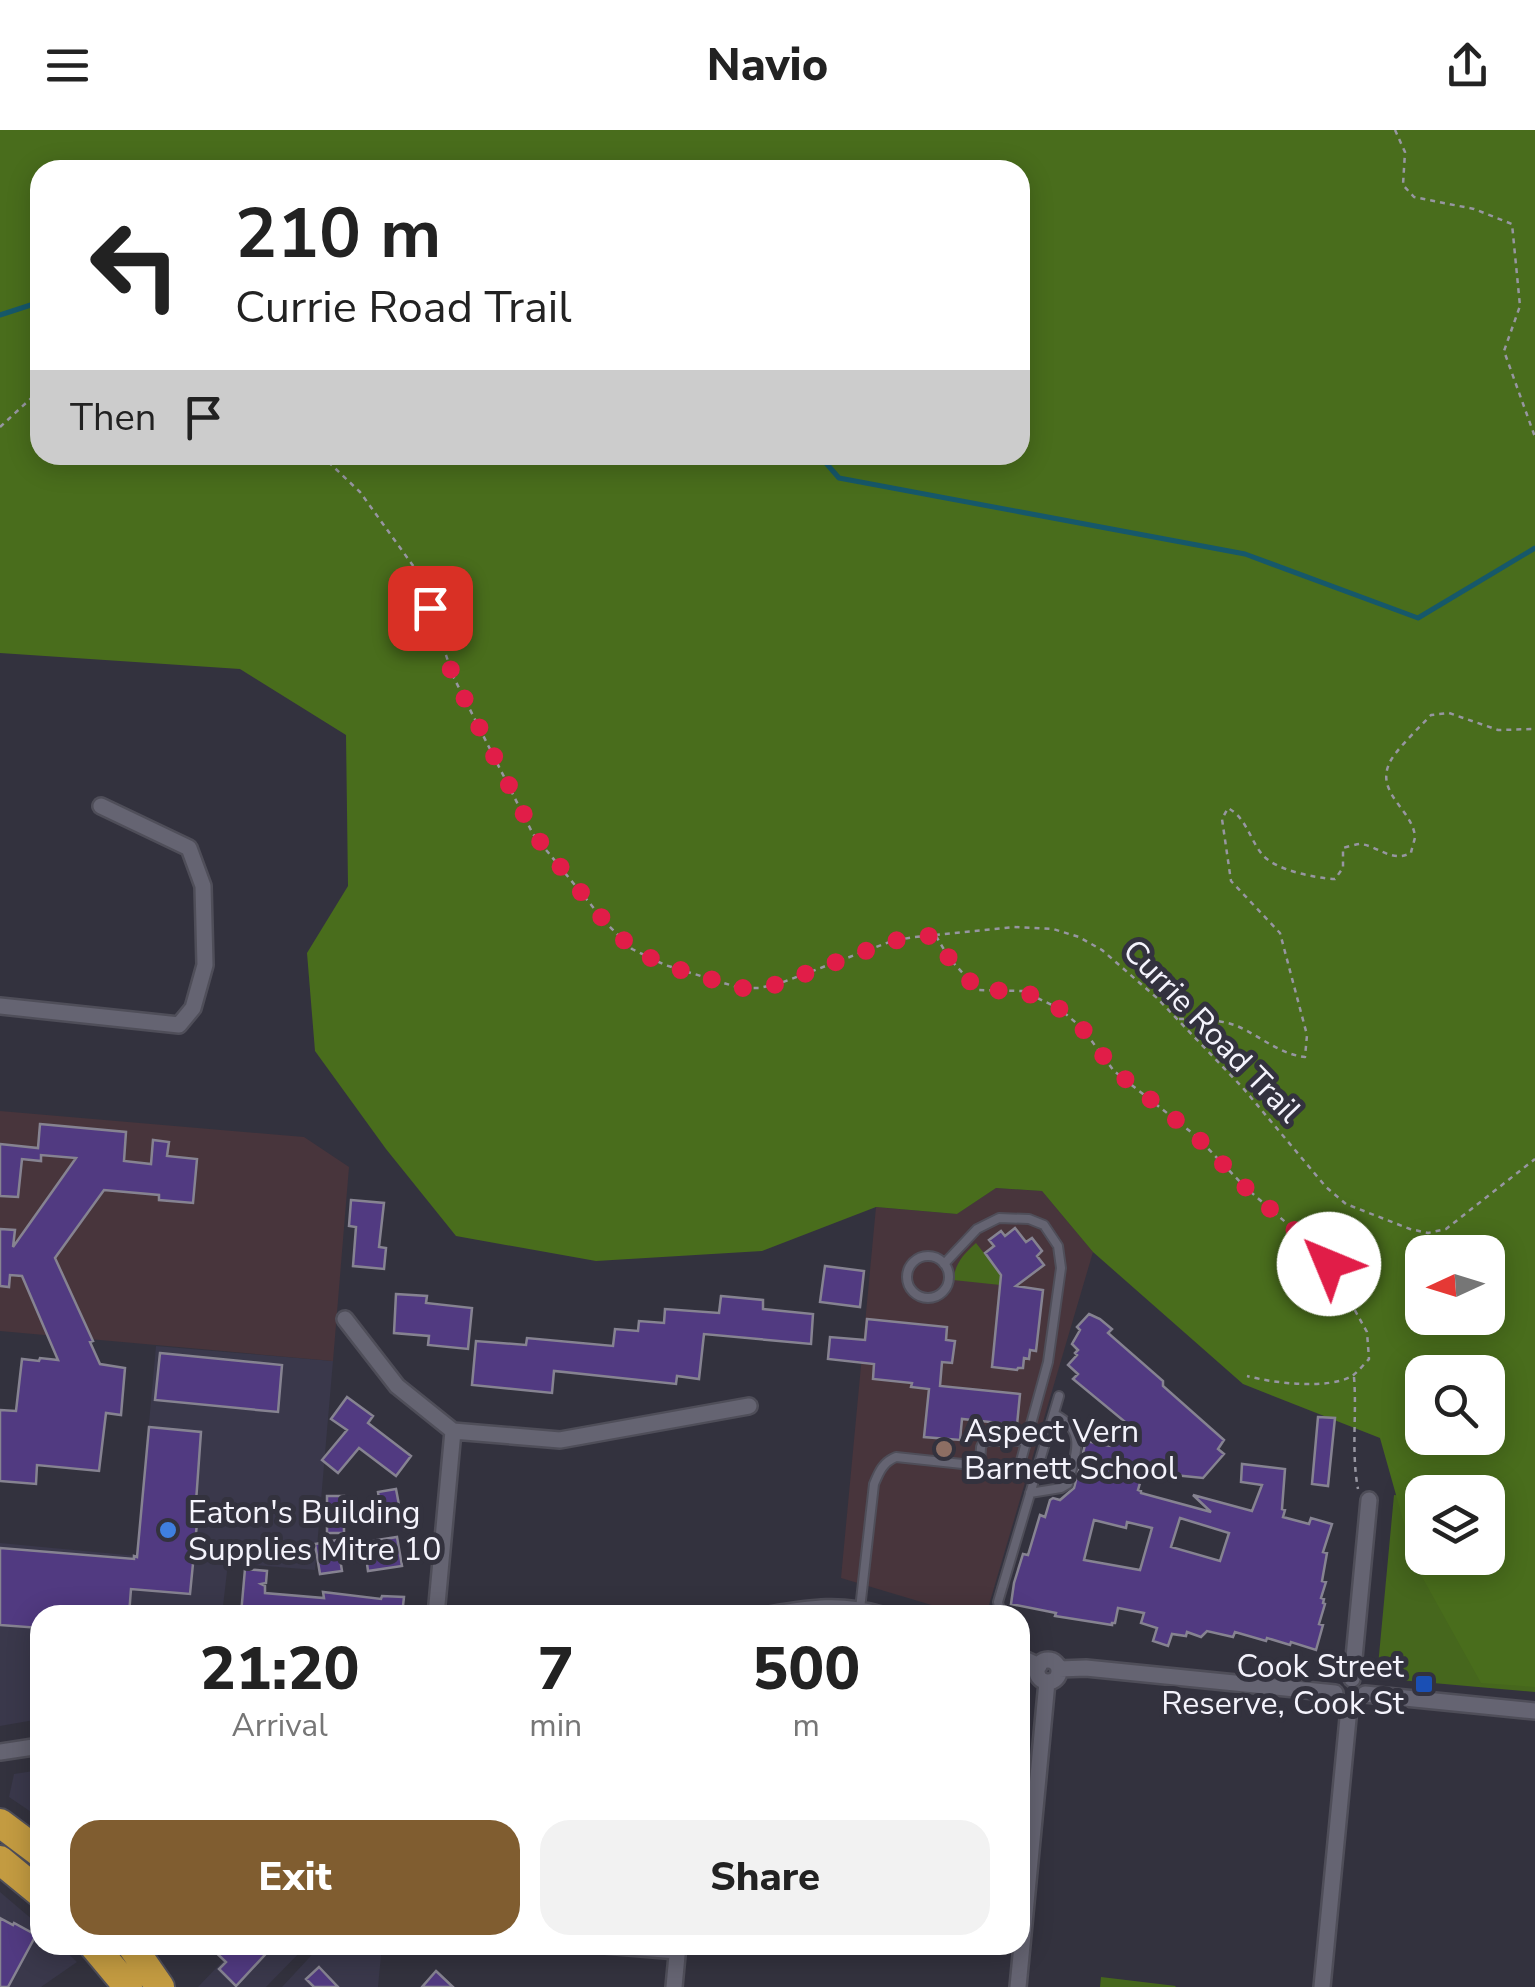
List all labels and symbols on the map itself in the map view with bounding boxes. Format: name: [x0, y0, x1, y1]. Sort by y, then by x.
pin: [388, 566, 473, 651]
street label: Currie Road Trail: [1113, 930, 1311, 1132]
position arrow: [1277, 1212, 1381, 1316]
north arrow: [1405, 1235, 1505, 1335]
place label: Aspect Vern Barnett School: [964, 1410, 1178, 1490]
marker: Aspect Vern Barnett School: [933, 1438, 955, 1460]
place label: Eaton's Building Supplies Mitre 10: [188, 1491, 441, 1571]
marker: Eaton's Building Supplies Mitre 10: [157, 1519, 179, 1541]
place label: Cook Street Reserve, Cook St: [1161, 1645, 1405, 1725]
marker: Cook Street Reserve, Cook St: [1413, 1673, 1435, 1695]

